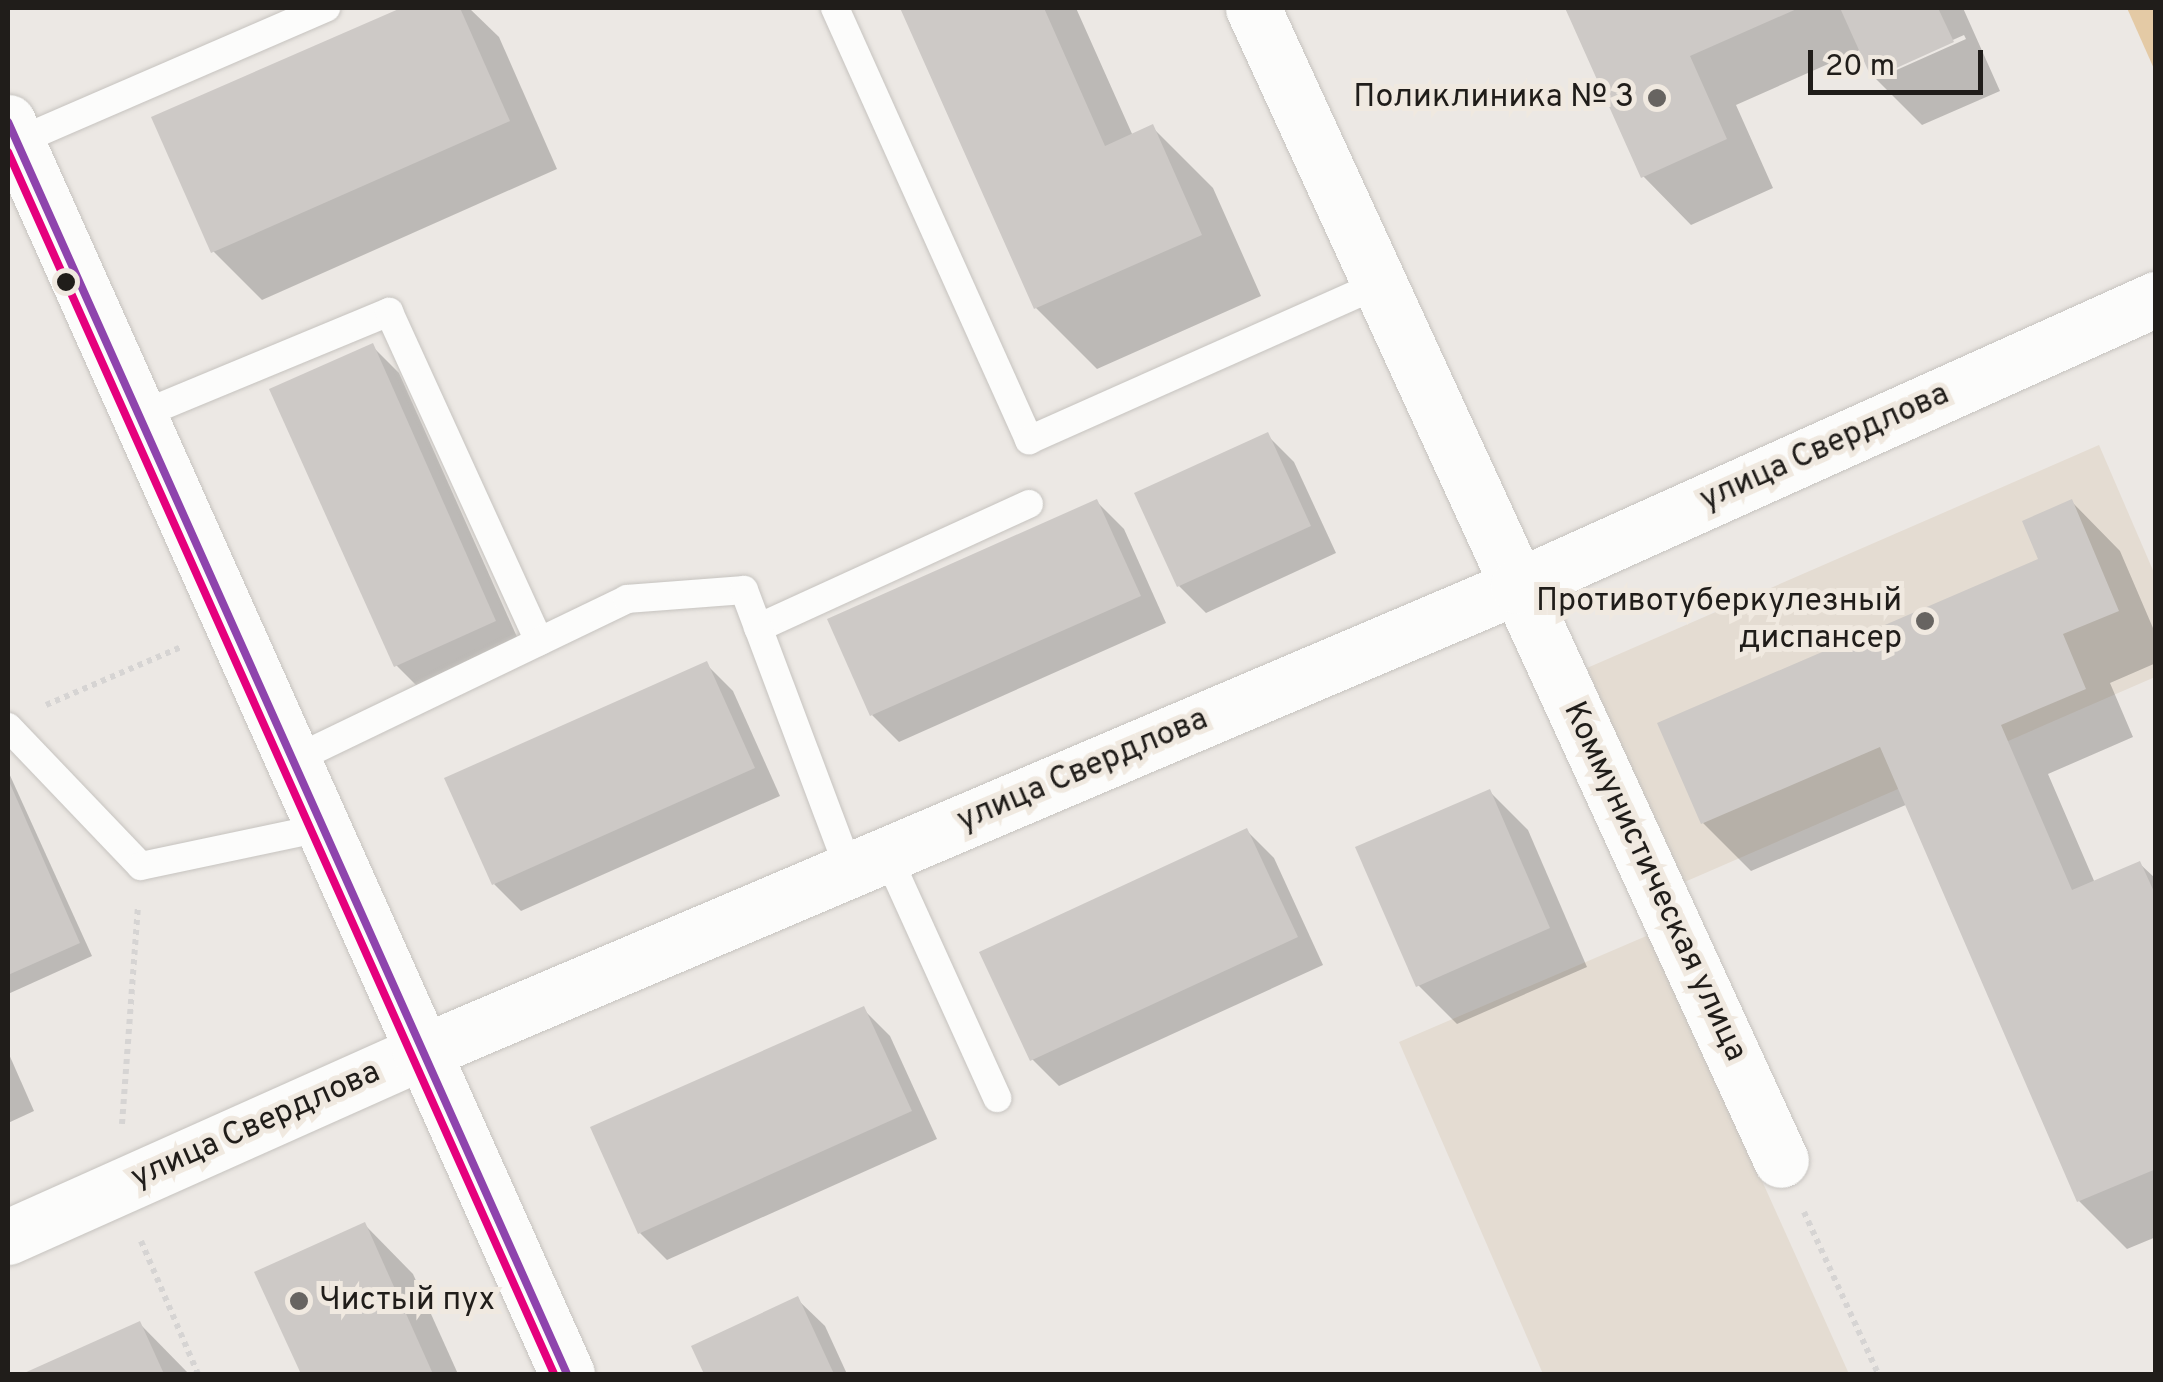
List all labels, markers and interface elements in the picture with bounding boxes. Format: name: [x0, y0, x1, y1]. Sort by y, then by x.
scale bar: [1813, 30, 1988, 92]
text: 20 m: [1825, 49, 1895, 86]
place label: Поликлиника № 3: [1353, 79, 1634, 117]
marker: Поликлиника № 3: [1644, 85, 1670, 111]
unlabelled marker: [56, 272, 76, 292]
street label: улица Свердлова: [1695, 376, 1955, 520]
place label: Противотуберкулезный диспансер: [1536, 584, 1902, 659]
marker: Противотуберкулезный диспансер: [1912, 608, 1938, 634]
street label: Коммунистическая улица: [1554, 696, 1754, 1068]
street label: улица Свердлова: [952, 701, 1214, 841]
street label: улица Свердлова: [126, 1054, 386, 1198]
place label: Чистый пух: [319, 1282, 495, 1320]
marker: Чистый пух: [288, 1290, 310, 1312]

